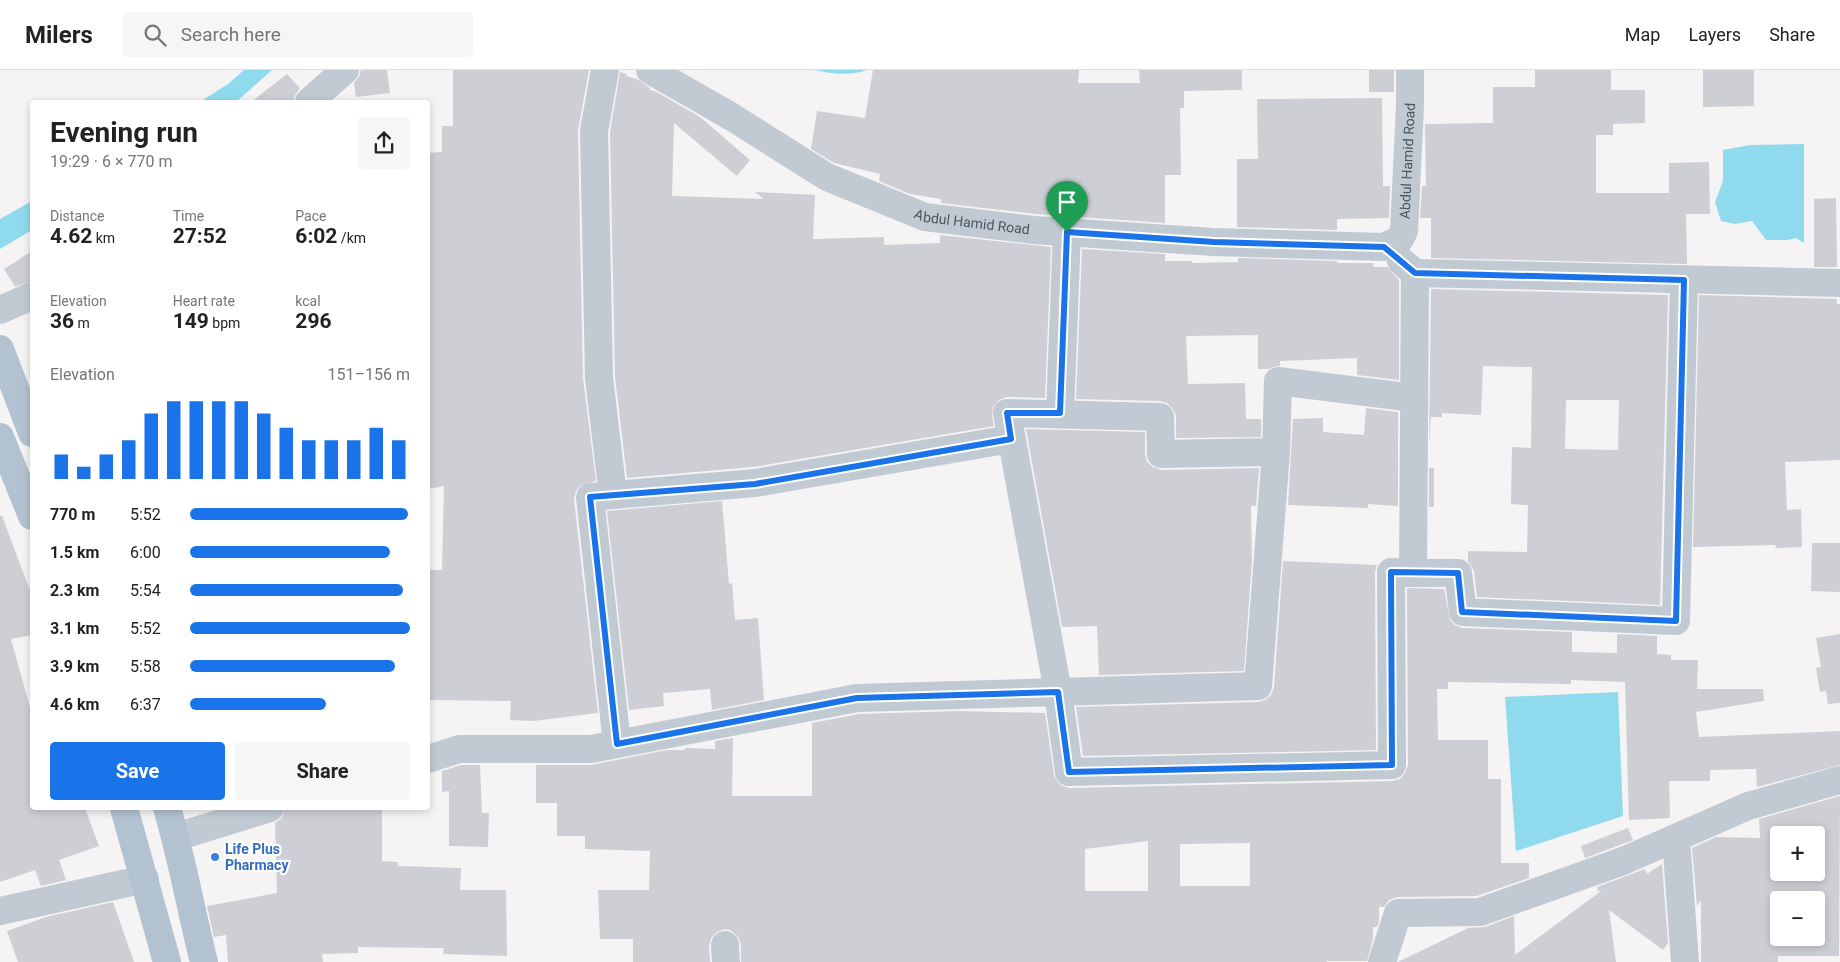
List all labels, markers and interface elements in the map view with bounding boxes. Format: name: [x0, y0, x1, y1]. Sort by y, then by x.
search box: [123, 12, 473, 57]
text: Milers: [25, 21, 93, 49]
icon: search: [141, 21, 169, 49]
text: Search here: [181, 23, 281, 46]
text: Map: [1625, 24, 1660, 45]
text: Layers: [1688, 24, 1741, 45]
text: Share: [1769, 24, 1815, 45]
street label: Abdul Hamid Road: [1397, 102, 1418, 219]
text: Evening run: [50, 116, 198, 149]
button: share: [358, 117, 410, 169]
text: 19:29 · 6 × 770 m: [50, 152, 172, 171]
pin: [1046, 181, 1088, 232]
icon: arrive: [1053, 188, 1081, 216]
street label: Abdul Hamid Road: [912, 205, 1031, 237]
text: Distance: [50, 208, 105, 224]
text: Time: [173, 208, 204, 224]
text: Pace: [295, 208, 326, 224]
text: 4.62: [50, 224, 92, 248]
text: 27:52: [173, 224, 227, 248]
text: 6:02: [295, 224, 337, 248]
text: km: [92, 230, 115, 246]
text: /km: [337, 230, 366, 246]
text: Elevation: [50, 293, 107, 309]
text: Heart rate: [173, 293, 235, 309]
text: kcal: [295, 293, 321, 309]
text: 36: [50, 309, 74, 333]
text: 149: [173, 309, 209, 333]
text: 296: [295, 309, 331, 333]
text: m: [74, 315, 90, 331]
text: bpm: [209, 315, 240, 331]
text: Elevation: [50, 365, 115, 384]
text: 151–156 m: [328, 365, 410, 384]
text: 770 m: [50, 505, 95, 524]
text: 5:52: [130, 505, 161, 524]
text: 1.5 km: [50, 543, 99, 562]
text: 6:00: [130, 543, 161, 562]
text: 2.3 km: [50, 581, 99, 600]
text: 5:54: [130, 581, 161, 600]
text: 3.1 km: [50, 619, 99, 638]
text: 5:52: [130, 619, 161, 638]
text: 3.9 km: [50, 657, 99, 676]
text: 5:58: [130, 657, 161, 676]
text: 4.6 km: [50, 695, 99, 714]
text: 6:37: [130, 695, 161, 714]
button: Save: [50, 742, 225, 800]
button: Share: [235, 742, 410, 800]
map controls: [1770, 826, 1825, 946]
button: +: [1770, 826, 1825, 881]
place label: Life Plus Pharmacy: [225, 841, 289, 873]
marker: Life Plus Pharmacy: [209, 851, 221, 863]
button: −: [1770, 891, 1825, 946]

